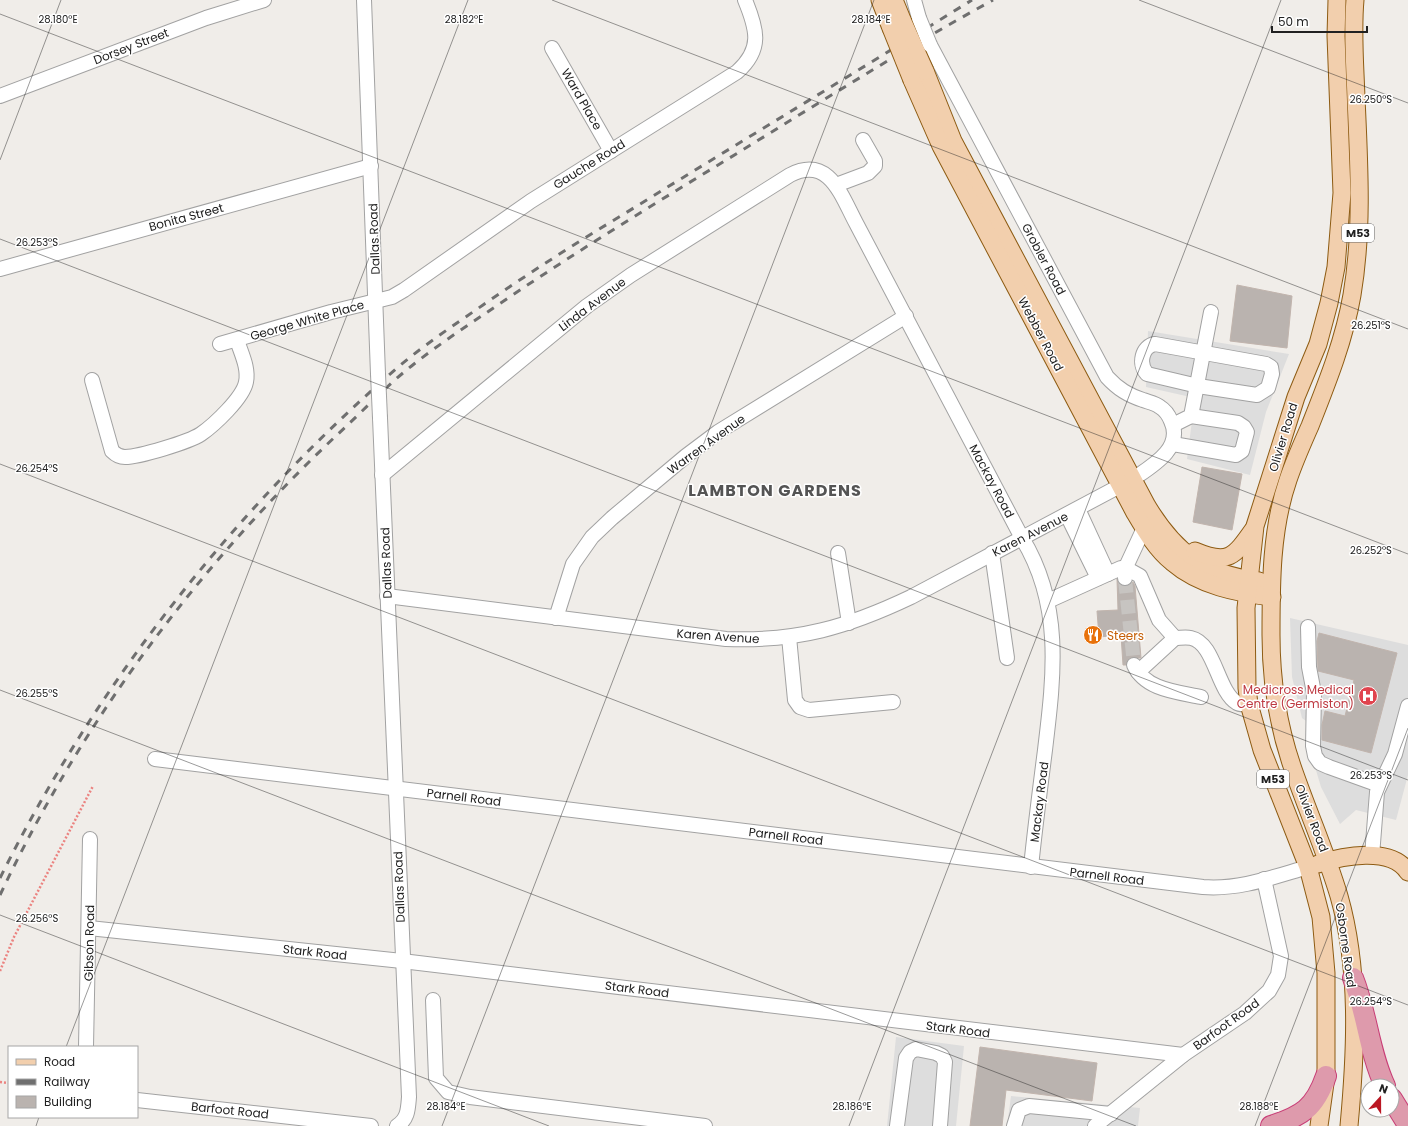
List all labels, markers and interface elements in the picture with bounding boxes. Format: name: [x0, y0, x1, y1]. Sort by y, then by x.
scale bar: [1272, 8, 1367, 34]
text: 28.180°E: [38, 12, 78, 27]
text: 28.182°E: [445, 12, 483, 27]
text: 28.184°E: [851, 12, 891, 27]
text: 50 m: [1278, 13, 1309, 30]
street label: Dorsey Street: [91, 24, 171, 68]
street label: Ward Place: [558, 65, 606, 133]
text: 26.250°S: [1350, 92, 1392, 107]
street label: Gauche Road: [550, 135, 628, 193]
street label: Bonita Street: [147, 199, 225, 235]
street label: Dallas Road: [364, 203, 384, 275]
street label: Grobler Road: [1018, 220, 1070, 298]
road number: M53: [1342, 224, 1374, 242]
text: 26.253°S: [16, 235, 58, 250]
street label: Linda Avenue: [555, 273, 629, 335]
street label: Webber Road: [1014, 294, 1068, 374]
street label: George White Place: [248, 296, 366, 344]
text: 26.251°S: [1351, 318, 1391, 333]
street label: Olivier Road: [1264, 400, 1302, 474]
street label: Warren Avenue: [664, 410, 748, 478]
street label: Mackay Road: [965, 441, 1019, 521]
text: 26.254°S: [16, 461, 58, 476]
district label: LAMBTON GARDENS: [688, 479, 862, 502]
street label: Karen Avenue: [989, 508, 1071, 560]
street label: Dallas Road: [376, 527, 396, 599]
text: 26.252°S: [1350, 543, 1392, 558]
restaurant icon: Steers: [1082, 624, 1104, 646]
street label: Karen Avenue: [676, 625, 760, 647]
place label: Steers: [1107, 627, 1144, 644]
place label: Medicross Medical Centre (Germiston): [1237, 681, 1354, 712]
hospital icon: Medicross Medical Centre (Germiston): [1357, 685, 1379, 707]
text: 26.255°S: [16, 686, 58, 701]
street label: Mackay Road: [1026, 761, 1052, 843]
text: 26.253°S: [1350, 768, 1392, 783]
road number: M53: [1257, 770, 1289, 788]
street label: Olivier Road: [1291, 782, 1333, 854]
street label: Parnell Road: [426, 784, 502, 810]
street label: Parnell Road: [748, 823, 824, 849]
street label: Dallas Road: [389, 851, 409, 923]
street label: Parnell Road: [1069, 863, 1145, 889]
street label: Osborne Road: [1332, 901, 1360, 989]
street label: Gibson Road: [80, 905, 98, 981]
text: 26.256°S: [16, 911, 58, 926]
street label: Stark Road: [282, 940, 348, 964]
street label: Stark Road: [604, 977, 670, 1001]
street label: Barfoot Road: [1189, 994, 1263, 1054]
text: 26.254°S: [1350, 994, 1392, 1009]
street label: Stark Road: [925, 1017, 991, 1041]
legend: [8, 1046, 138, 1118]
text: Road: [44, 1053, 75, 1070]
text: Railway: [44, 1073, 90, 1090]
north arrow: [1360, 1078, 1400, 1118]
text: N: [1377, 1080, 1390, 1098]
text: Building: [44, 1093, 92, 1110]
street label: Barfoot Road: [190, 1097, 270, 1123]
text: 28.184°E: [426, 1099, 466, 1114]
text: 28.186°E: [832, 1099, 872, 1114]
text: 28.188°E: [1239, 1099, 1279, 1114]

